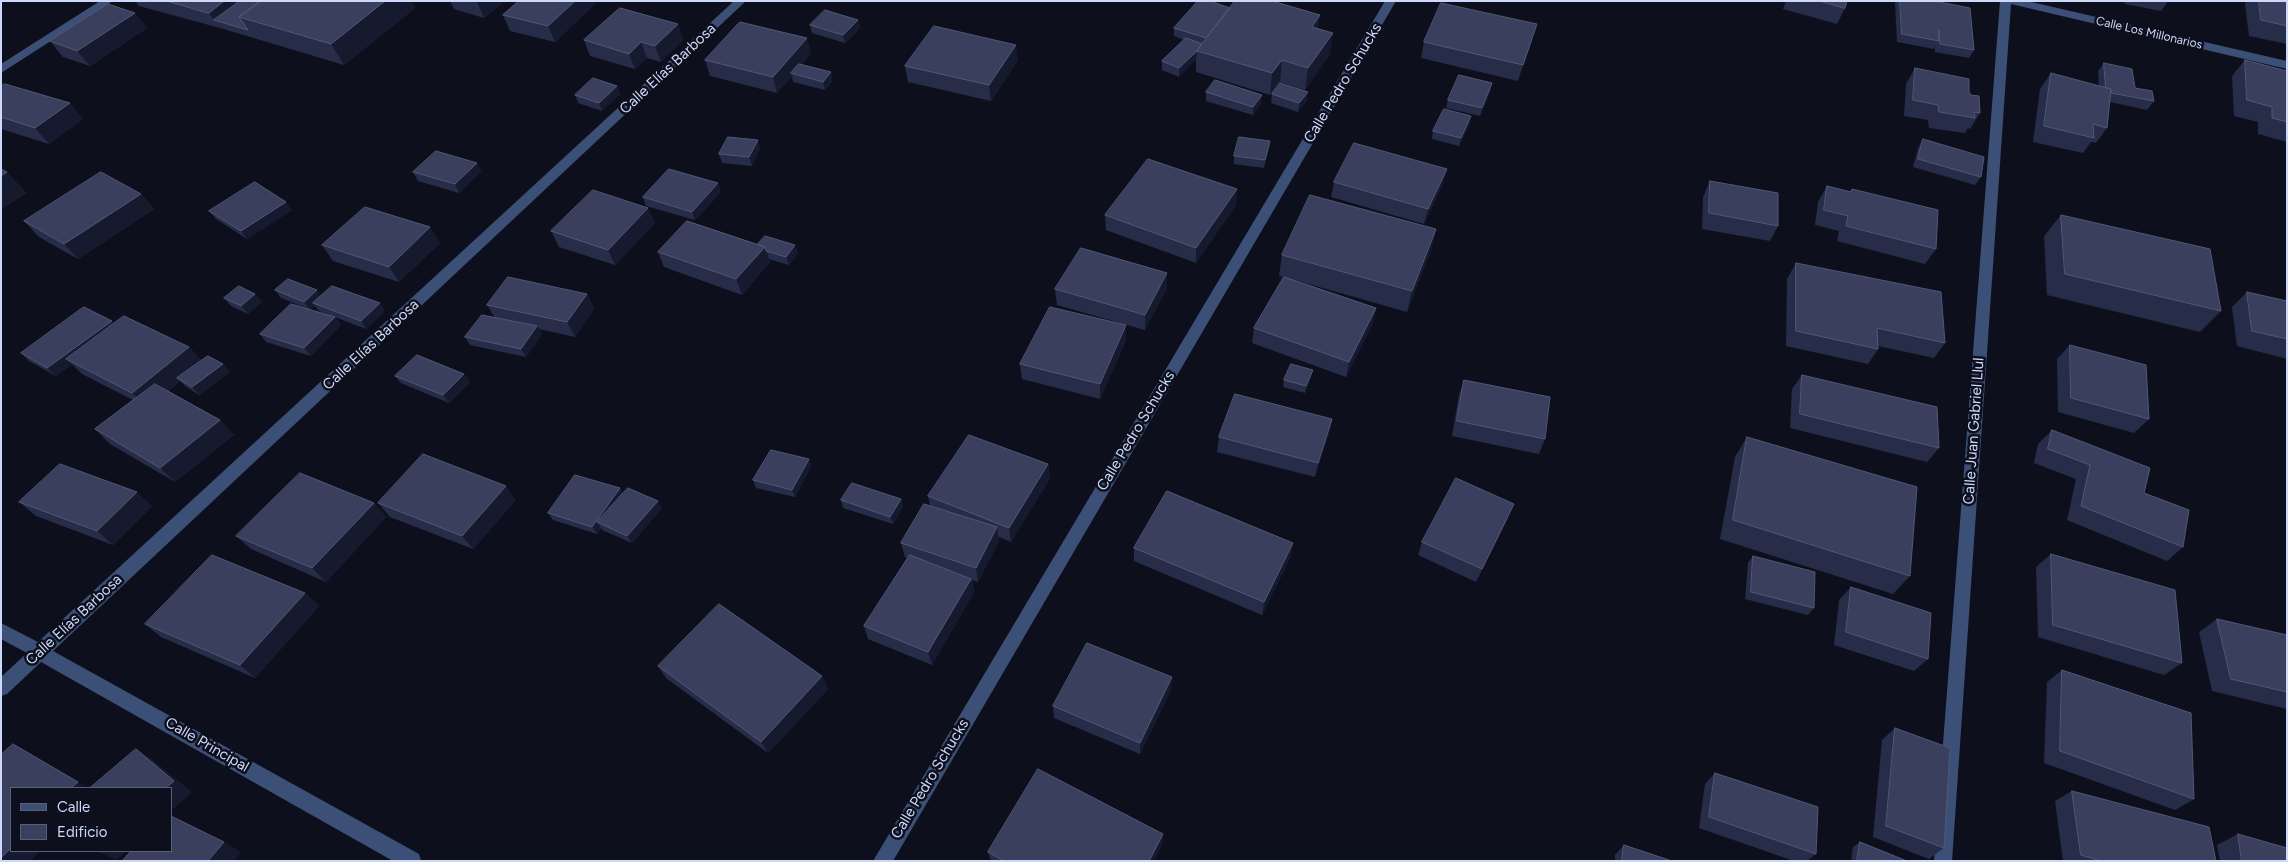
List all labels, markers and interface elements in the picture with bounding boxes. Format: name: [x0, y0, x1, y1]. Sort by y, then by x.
street label: Calle Los Millonarios: [2094, 14, 2204, 52]
street label: Calle Elías Barbosa: [616, 20, 720, 118]
street label: Calle Pedro Schucks: [1300, 20, 1386, 146]
street label: Calle Elías Barbosa: [319, 296, 423, 394]
street label: Calle Juan Gabriel Llul: [1960, 357, 1988, 505]
street label: Calle Pedro Schucks: [1093, 368, 1179, 494]
street label: Calle Elías Barbosa: [22, 571, 126, 669]
street label: Calle Principal: [162, 714, 252, 776]
street label: Calle Pedro Schucks: [887, 716, 973, 842]
legend: [10, 787, 172, 852]
text: Calle: [57, 798, 90, 816]
text: Edificio: [57, 823, 107, 841]

